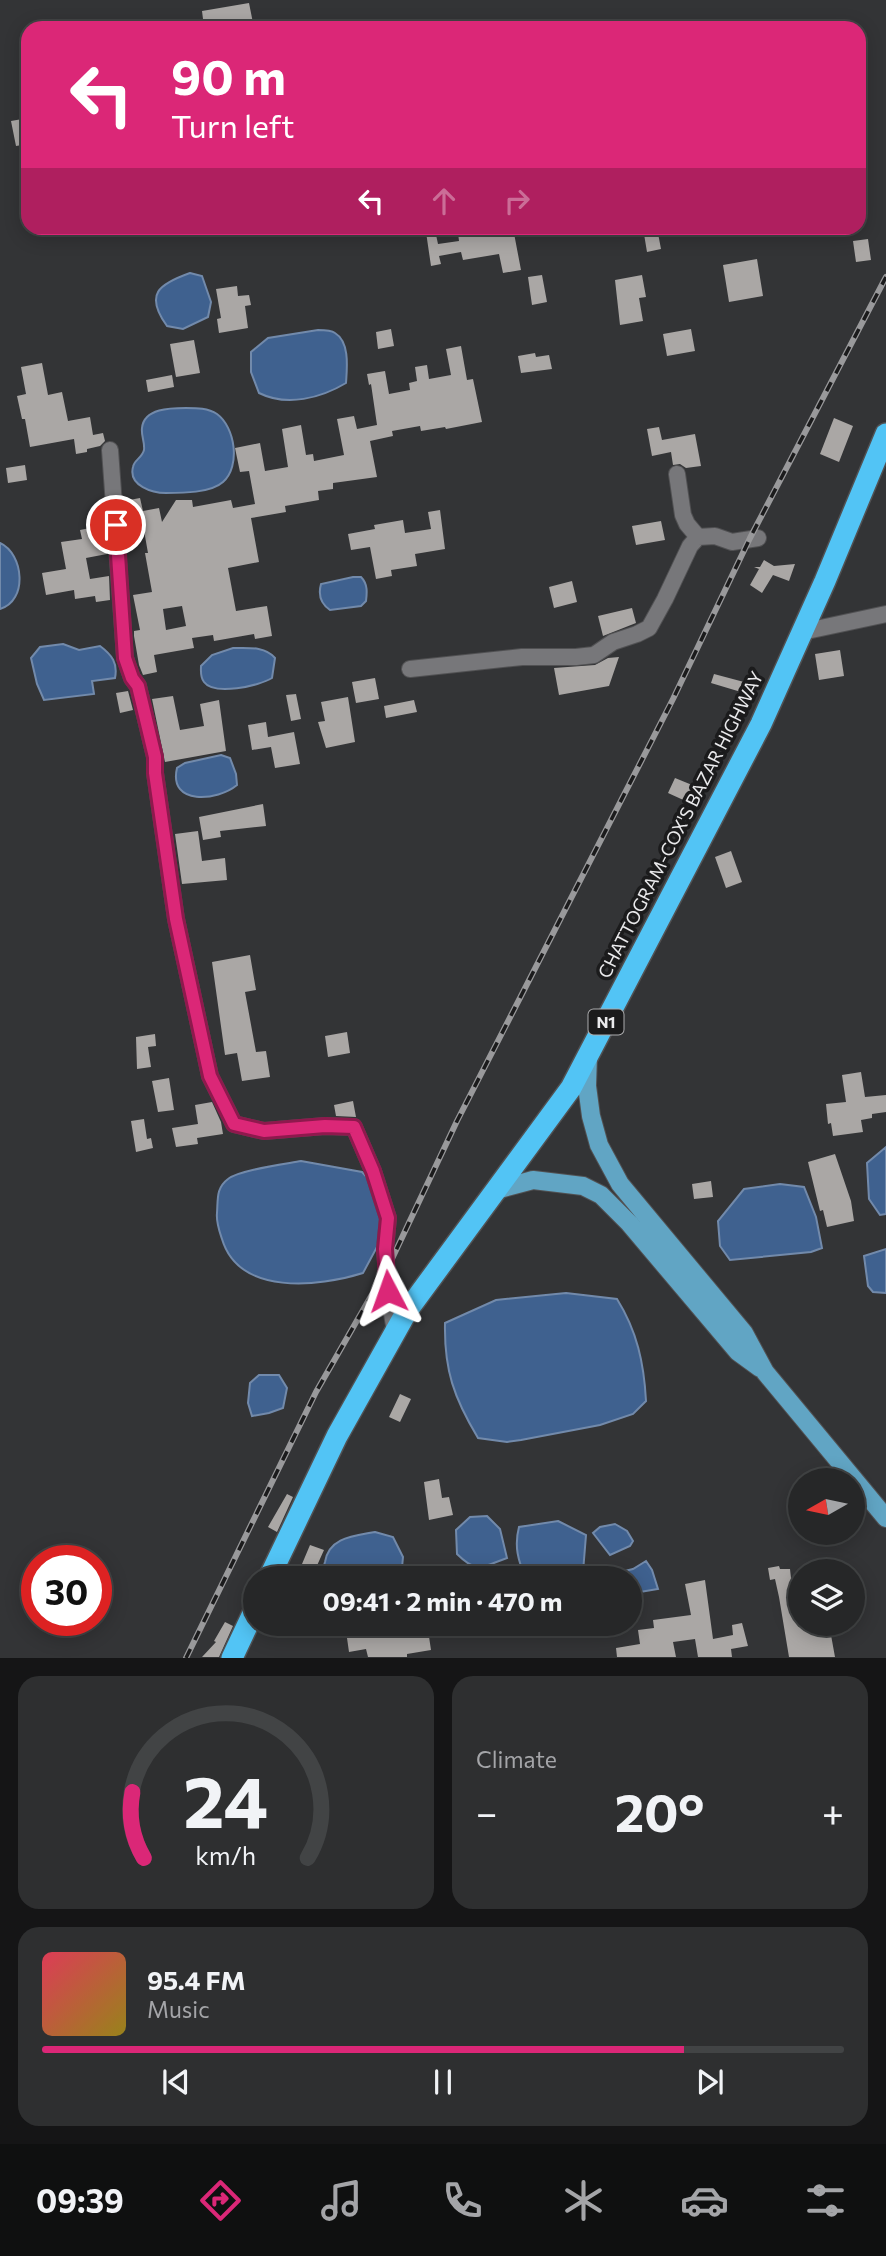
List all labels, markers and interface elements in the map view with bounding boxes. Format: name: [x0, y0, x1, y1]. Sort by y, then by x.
text: 90 m: [171, 45, 286, 105]
icon: left: [56, 49, 147, 140]
text: Turn left: [171, 105, 295, 145]
icon: left: [352, 182, 390, 220]
icon: ahead: [425, 182, 463, 220]
icon: right: [498, 182, 536, 220]
pin: [86, 495, 146, 555]
icon: arrive: [97, 506, 135, 544]
street label: CHATTOGRAM-COX'S BAZAR HIGHWAY: [593, 667, 768, 982]
road number: N1: [588, 1010, 624, 1034]
position arrow: [351, 1254, 425, 1328]
north arrow: [788, 1468, 864, 1545]
map controls: [788, 1468, 865, 1636]
speed limit sign: 30: [21, 1545, 112, 1636]
button: layers: [788, 1559, 865, 1636]
text: 09:41 · 2 min · 470 m: [323, 1585, 562, 1616]
text: Climate: [476, 1745, 557, 1773]
text: 24: [183, 1755, 269, 1844]
text: 20°: [615, 1779, 705, 1843]
text: −: [476, 1788, 498, 1835]
text: +: [822, 1788, 844, 1835]
text: km/h: [196, 1840, 256, 1870]
text: 95.4 FM: [147, 1964, 246, 1995]
text: Music: [147, 1995, 210, 2023]
icon: previous: [157, 2063, 195, 2101]
icon: pause: [424, 2063, 462, 2101]
icon: next: [691, 2063, 729, 2101]
icon: directions: [196, 2176, 245, 2225]
icon: music: [317, 2176, 366, 2225]
icon: phone: [438, 2176, 487, 2225]
icon: climate: [559, 2176, 608, 2225]
icon: car: [680, 2176, 729, 2225]
icon: filters: [801, 2176, 850, 2225]
text: 09:39: [36, 2180, 124, 2220]

